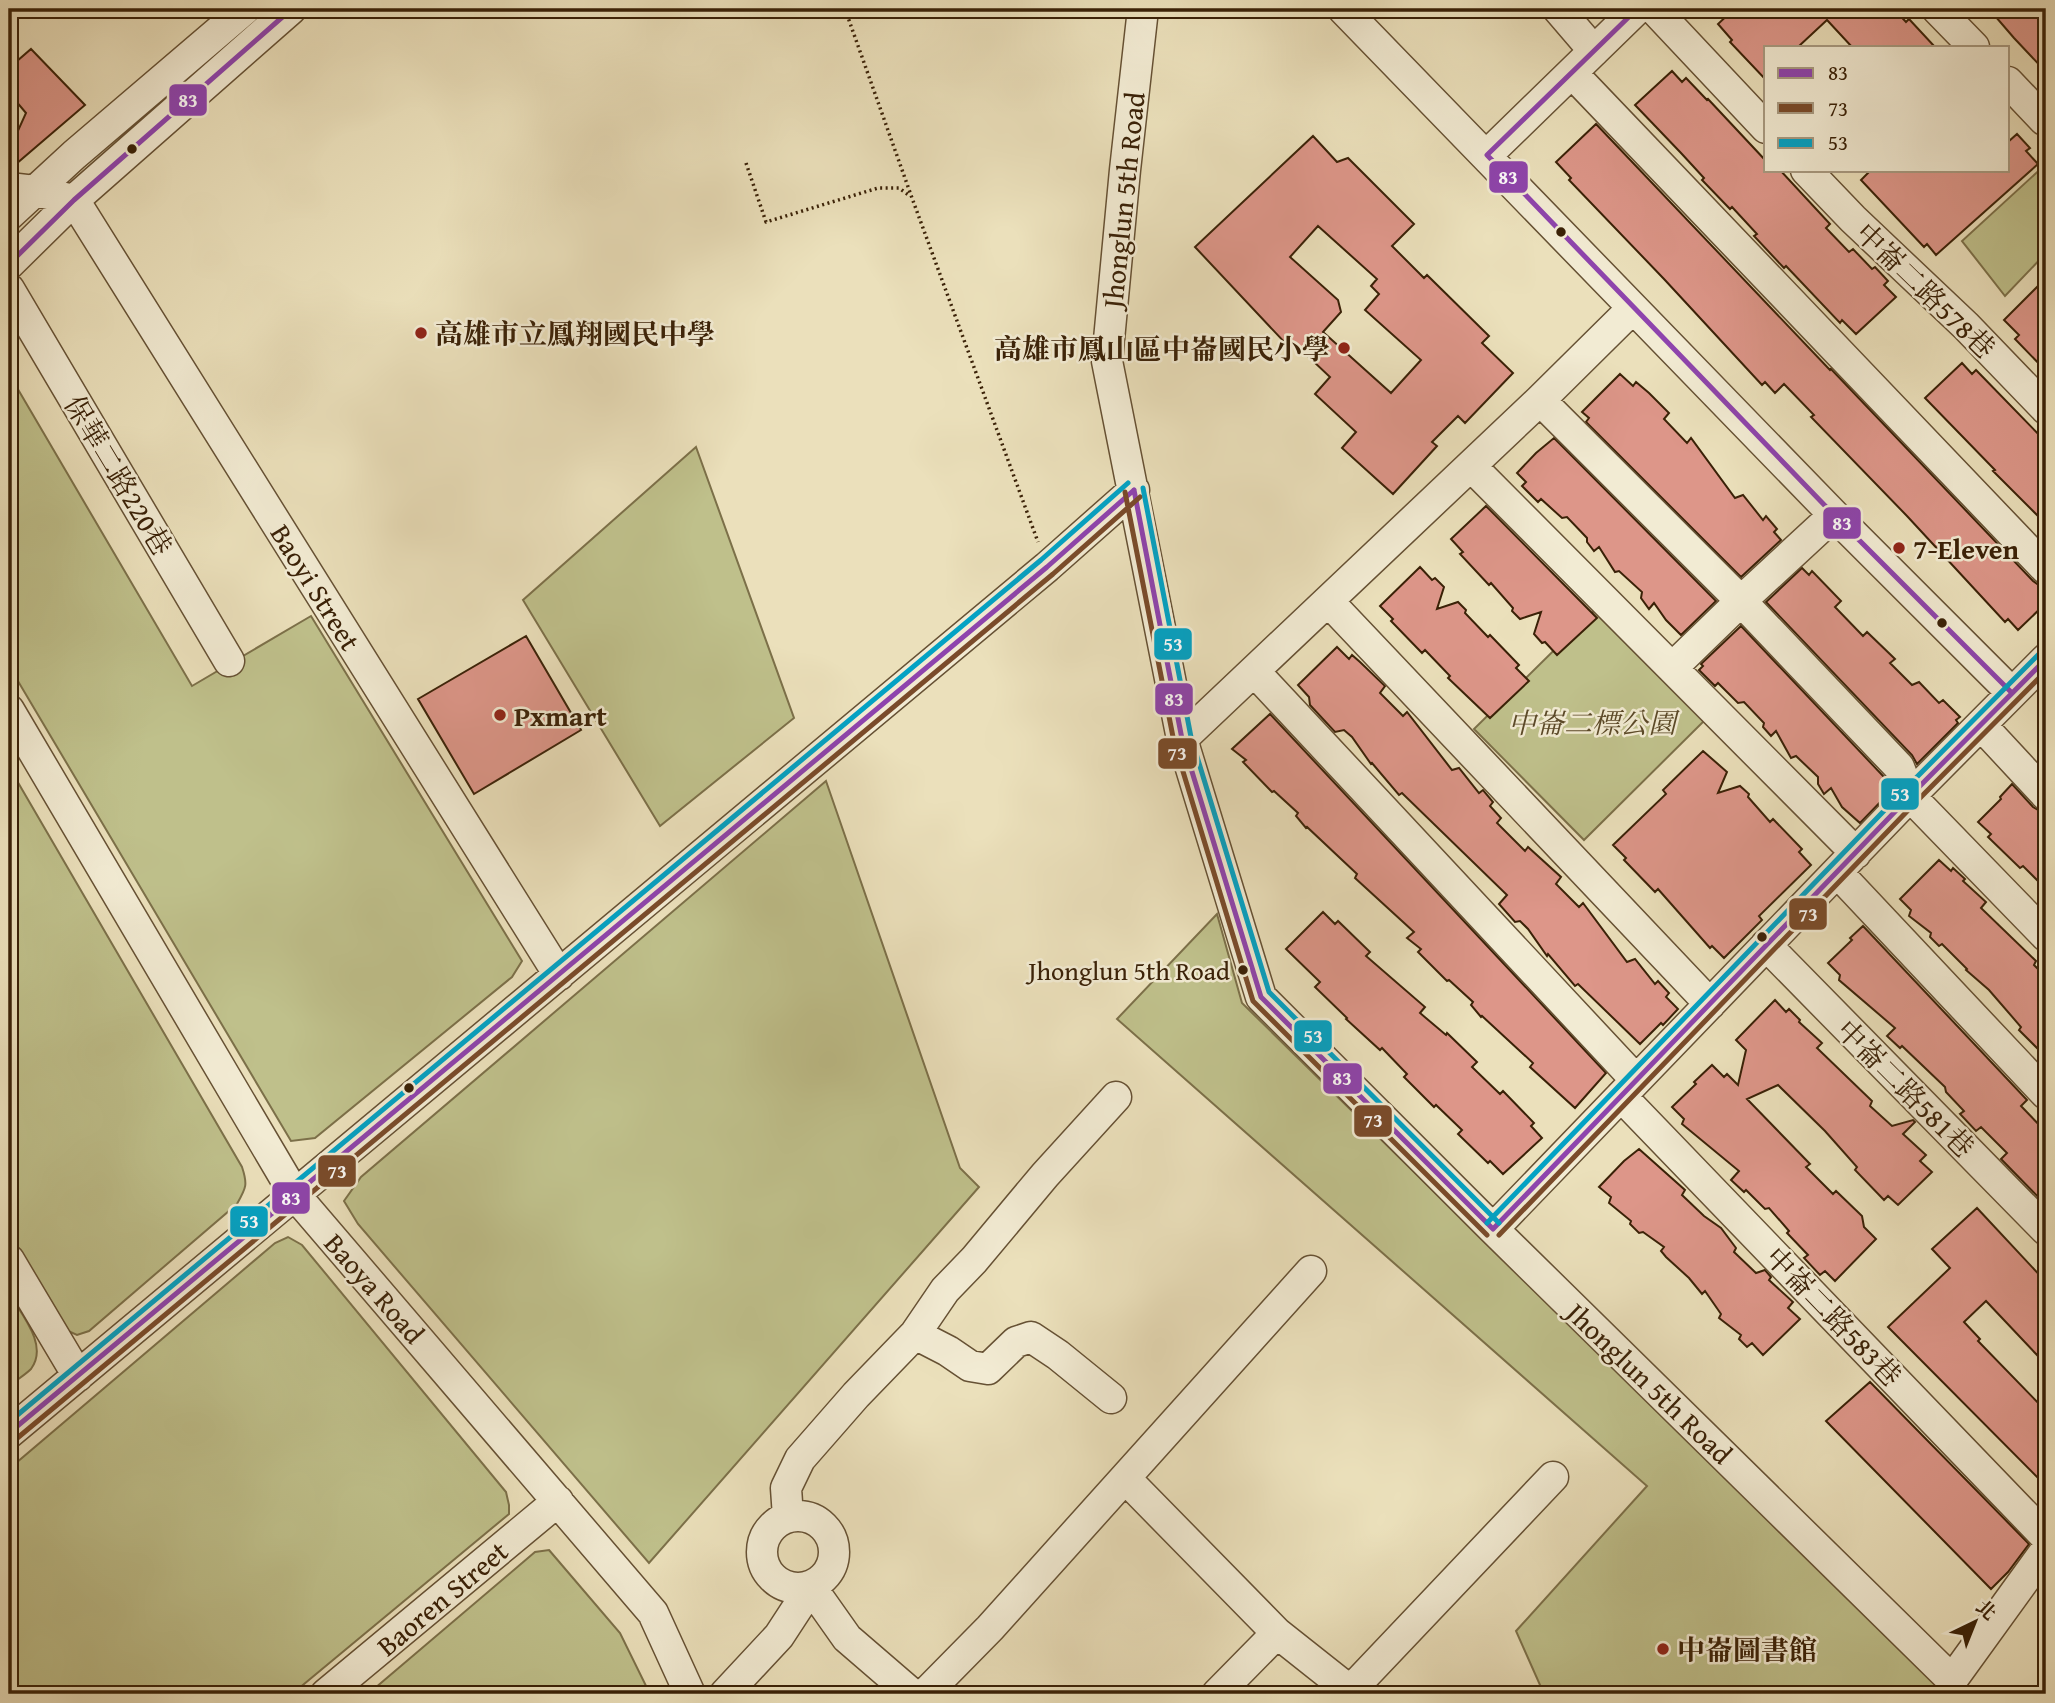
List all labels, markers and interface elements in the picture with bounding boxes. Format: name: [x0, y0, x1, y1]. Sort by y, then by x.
legend: [1764, 46, 2010, 172]
text: 83: [1828, 57, 1848, 88]
line badge: 83: [168, 83, 208, 117]
text: 83: [178, 86, 198, 114]
street label: Jhonglun 5th Road: [1091, 90, 1155, 313]
text: 73: [1828, 93, 1848, 124]
text: 53: [1828, 127, 1848, 158]
unlabelled marker: [125, 142, 139, 156]
line badge: 83: [1488, 160, 1529, 194]
text: 83: [1498, 163, 1518, 191]
street label: 中崙二路578巷: [1847, 213, 2005, 367]
unlabelled marker: [1554, 225, 1568, 239]
place label: 高雄市立鳳翔國民中學: [435, 313, 715, 354]
marker: 高雄市立鳳翔國民中學: [413, 325, 429, 341]
place label: 高雄市鳳山區中崙國民小學: [994, 328, 1330, 369]
marker: 高雄市鳳山區中崙國民小學: [1336, 340, 1352, 356]
street label: 保華二路220巷: [55, 387, 183, 563]
line badge: 83: [1822, 506, 1862, 540]
text: 83: [1832, 509, 1852, 537]
street label: Baoyi Street: [261, 516, 371, 658]
place label: 7-Eleven: [1913, 528, 2019, 569]
marker: 7-Eleven: [1891, 540, 1907, 556]
unlabelled marker: [1935, 616, 1949, 630]
line badge: 53: [1153, 627, 1193, 661]
text: 53: [1163, 630, 1183, 658]
line badge: 83: [1154, 682, 1194, 716]
text: 83: [1164, 685, 1184, 713]
place label: Pxmart: [514, 695, 607, 736]
park label: 中崙二標公園: [1508, 702, 1680, 743]
marker: Pxmart: [492, 707, 508, 723]
line badge: 73: [1157, 737, 1198, 770]
text: 73: [1167, 739, 1187, 767]
line badge: 53: [1880, 777, 1920, 811]
text: 53: [1890, 780, 1910, 808]
line badge: 73: [1788, 897, 1828, 931]
text: 73: [1798, 900, 1818, 928]
unlabelled marker: [1755, 930, 1769, 944]
place label: Jhonglun 5th Road: [1025, 951, 1230, 990]
marker: Jhonglun 5th Road: [1236, 963, 1250, 977]
street label: 中崙二路581巷: [1828, 1010, 1984, 1166]
line badge: 53: [1293, 1019, 1333, 1053]
text: 53: [1303, 1022, 1323, 1050]
line badge: 83: [1322, 1062, 1363, 1095]
text: 83: [1332, 1064, 1352, 1092]
unlabelled marker: [402, 1081, 416, 1095]
line badge: 73: [1353, 1104, 1393, 1138]
text: 73: [1363, 1106, 1383, 1134]
line badge: 73: [317, 1154, 357, 1188]
text: 73: [327, 1157, 347, 1185]
line badge: 83: [271, 1181, 311, 1215]
text: 83: [281, 1184, 301, 1212]
line badge: 53: [229, 1205, 269, 1238]
text: 53: [239, 1207, 259, 1235]
street label: Baoya Road: [315, 1224, 435, 1352]
street label: 中崙二路583巷: [1757, 1237, 1911, 1395]
street label: Jhonglun 5th Road: [1555, 1291, 1742, 1473]
street label: Baoren Street: [367, 1531, 517, 1665]
north arrow: [1940, 1588, 2010, 1658]
text: 北: [1970, 1593, 2003, 1626]
place label: 中崙圖書館: [1677, 1629, 1817, 1670]
marker: 中崙圖書館: [1655, 1641, 1671, 1657]

